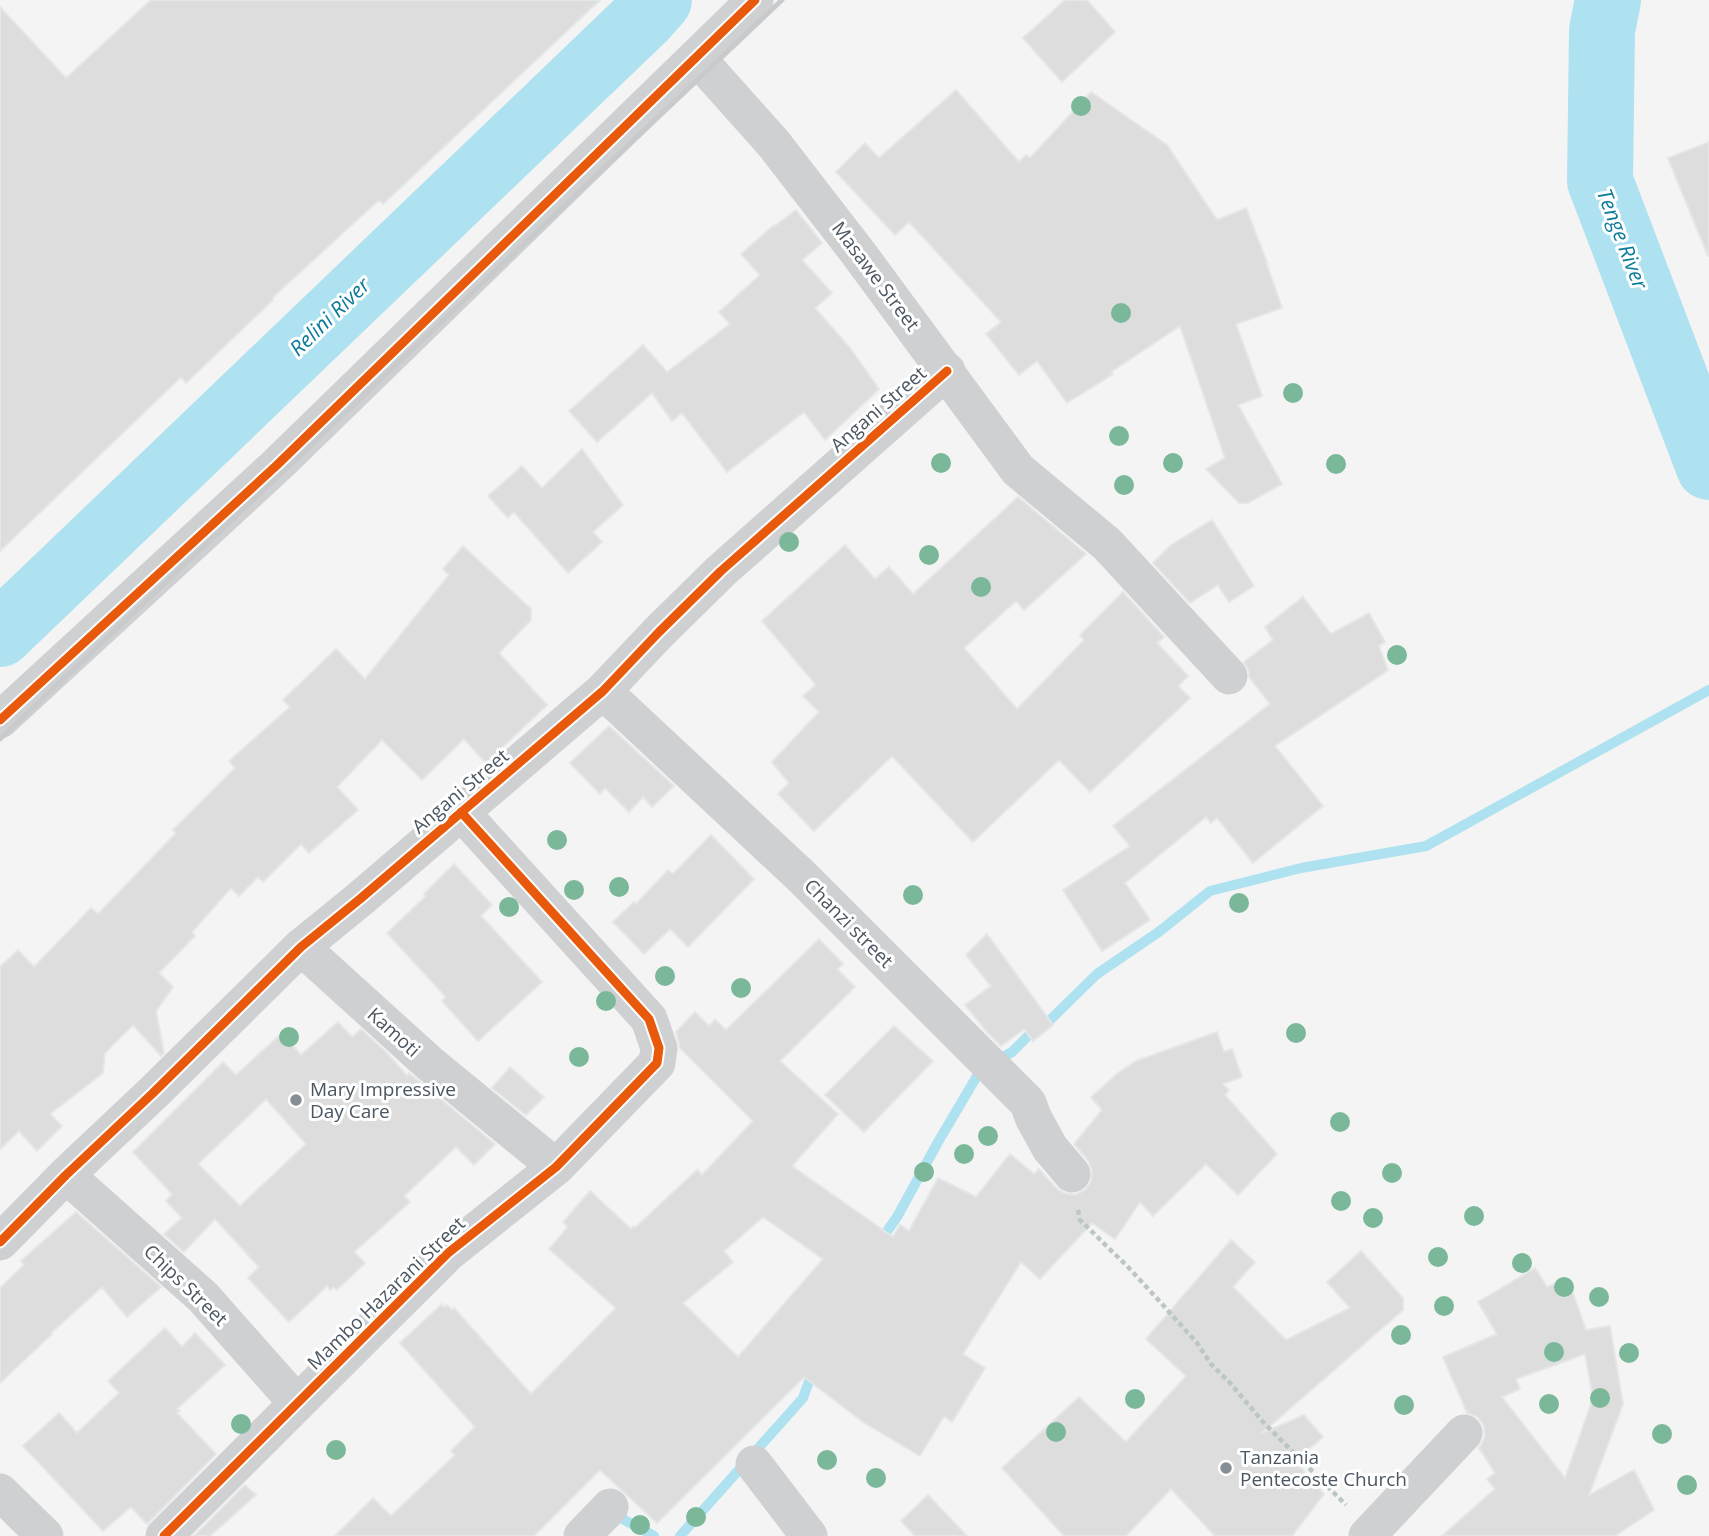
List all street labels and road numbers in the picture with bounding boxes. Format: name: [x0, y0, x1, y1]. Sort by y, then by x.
street label: Masawe Street: [826, 216, 926, 336]
street label: Angani Street: [825, 360, 932, 458]
street label: Angani Street: [406, 743, 514, 839]
street label: Chanzi street: [799, 873, 899, 973]
street label: Kamoti: [362, 1001, 426, 1063]
street label: Mambo Hazarani Street: [301, 1211, 471, 1375]
street label: Chips Street: [138, 1238, 234, 1332]

